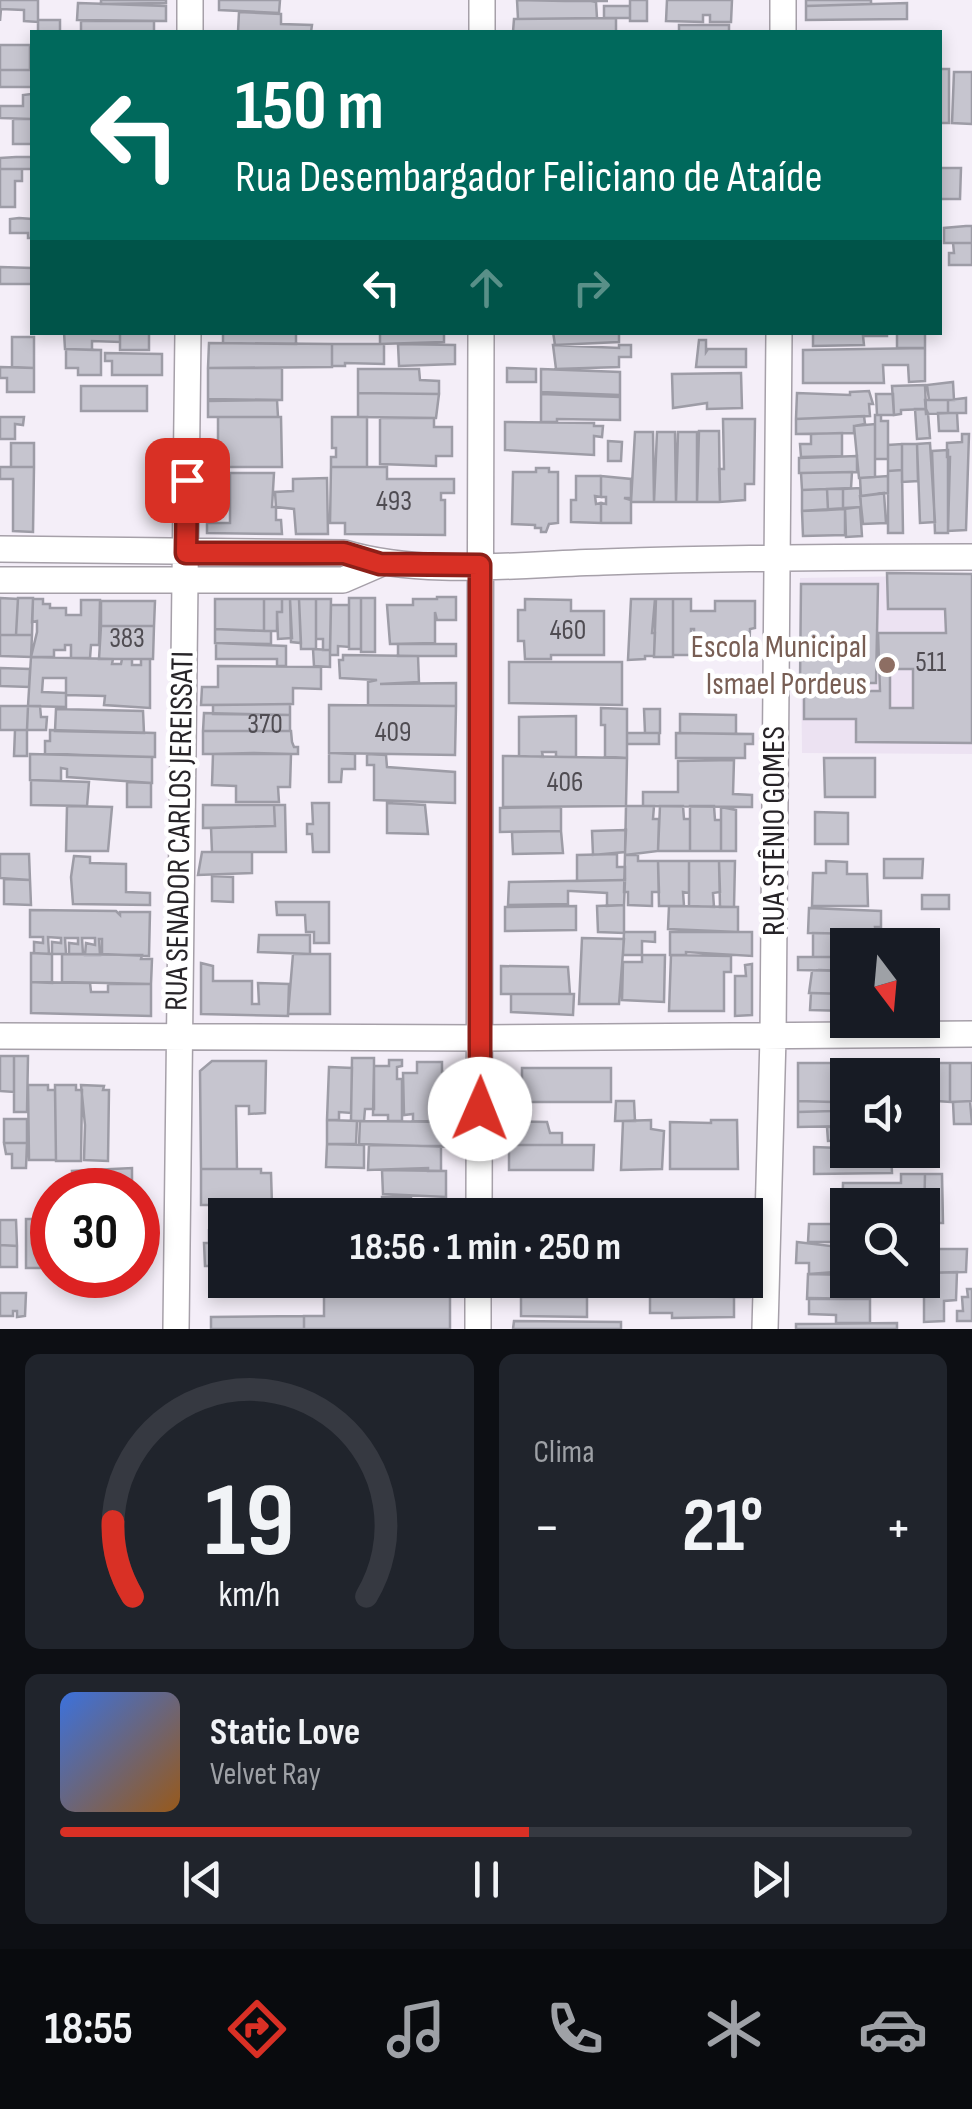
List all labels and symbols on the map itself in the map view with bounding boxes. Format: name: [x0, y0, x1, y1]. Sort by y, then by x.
pin: [145, 438, 230, 523]
house number: 493: [376, 485, 412, 518]
house number: 460: [550, 614, 586, 647]
house number: 383: [109, 622, 145, 655]
place label: Escola Municipal Ismael Pordeus: [691, 628, 867, 704]
house number: 511: [916, 646, 947, 679]
street label: RUA SENADOR CARLOS JEREISSATI: [157, 651, 203, 1011]
marker: Escola Municipal Ismael Pordeus: [876, 654, 898, 676]
house number: 370: [247, 708, 283, 741]
house number: 409: [375, 716, 411, 749]
street label: RUA STÊNIO GOMES: [755, 726, 794, 936]
house number: 406: [547, 766, 583, 799]
north arrow: [830, 928, 940, 1038]
position arrow: [428, 1057, 532, 1161]
speed limit sign: 30: [30, 1168, 160, 1298]

